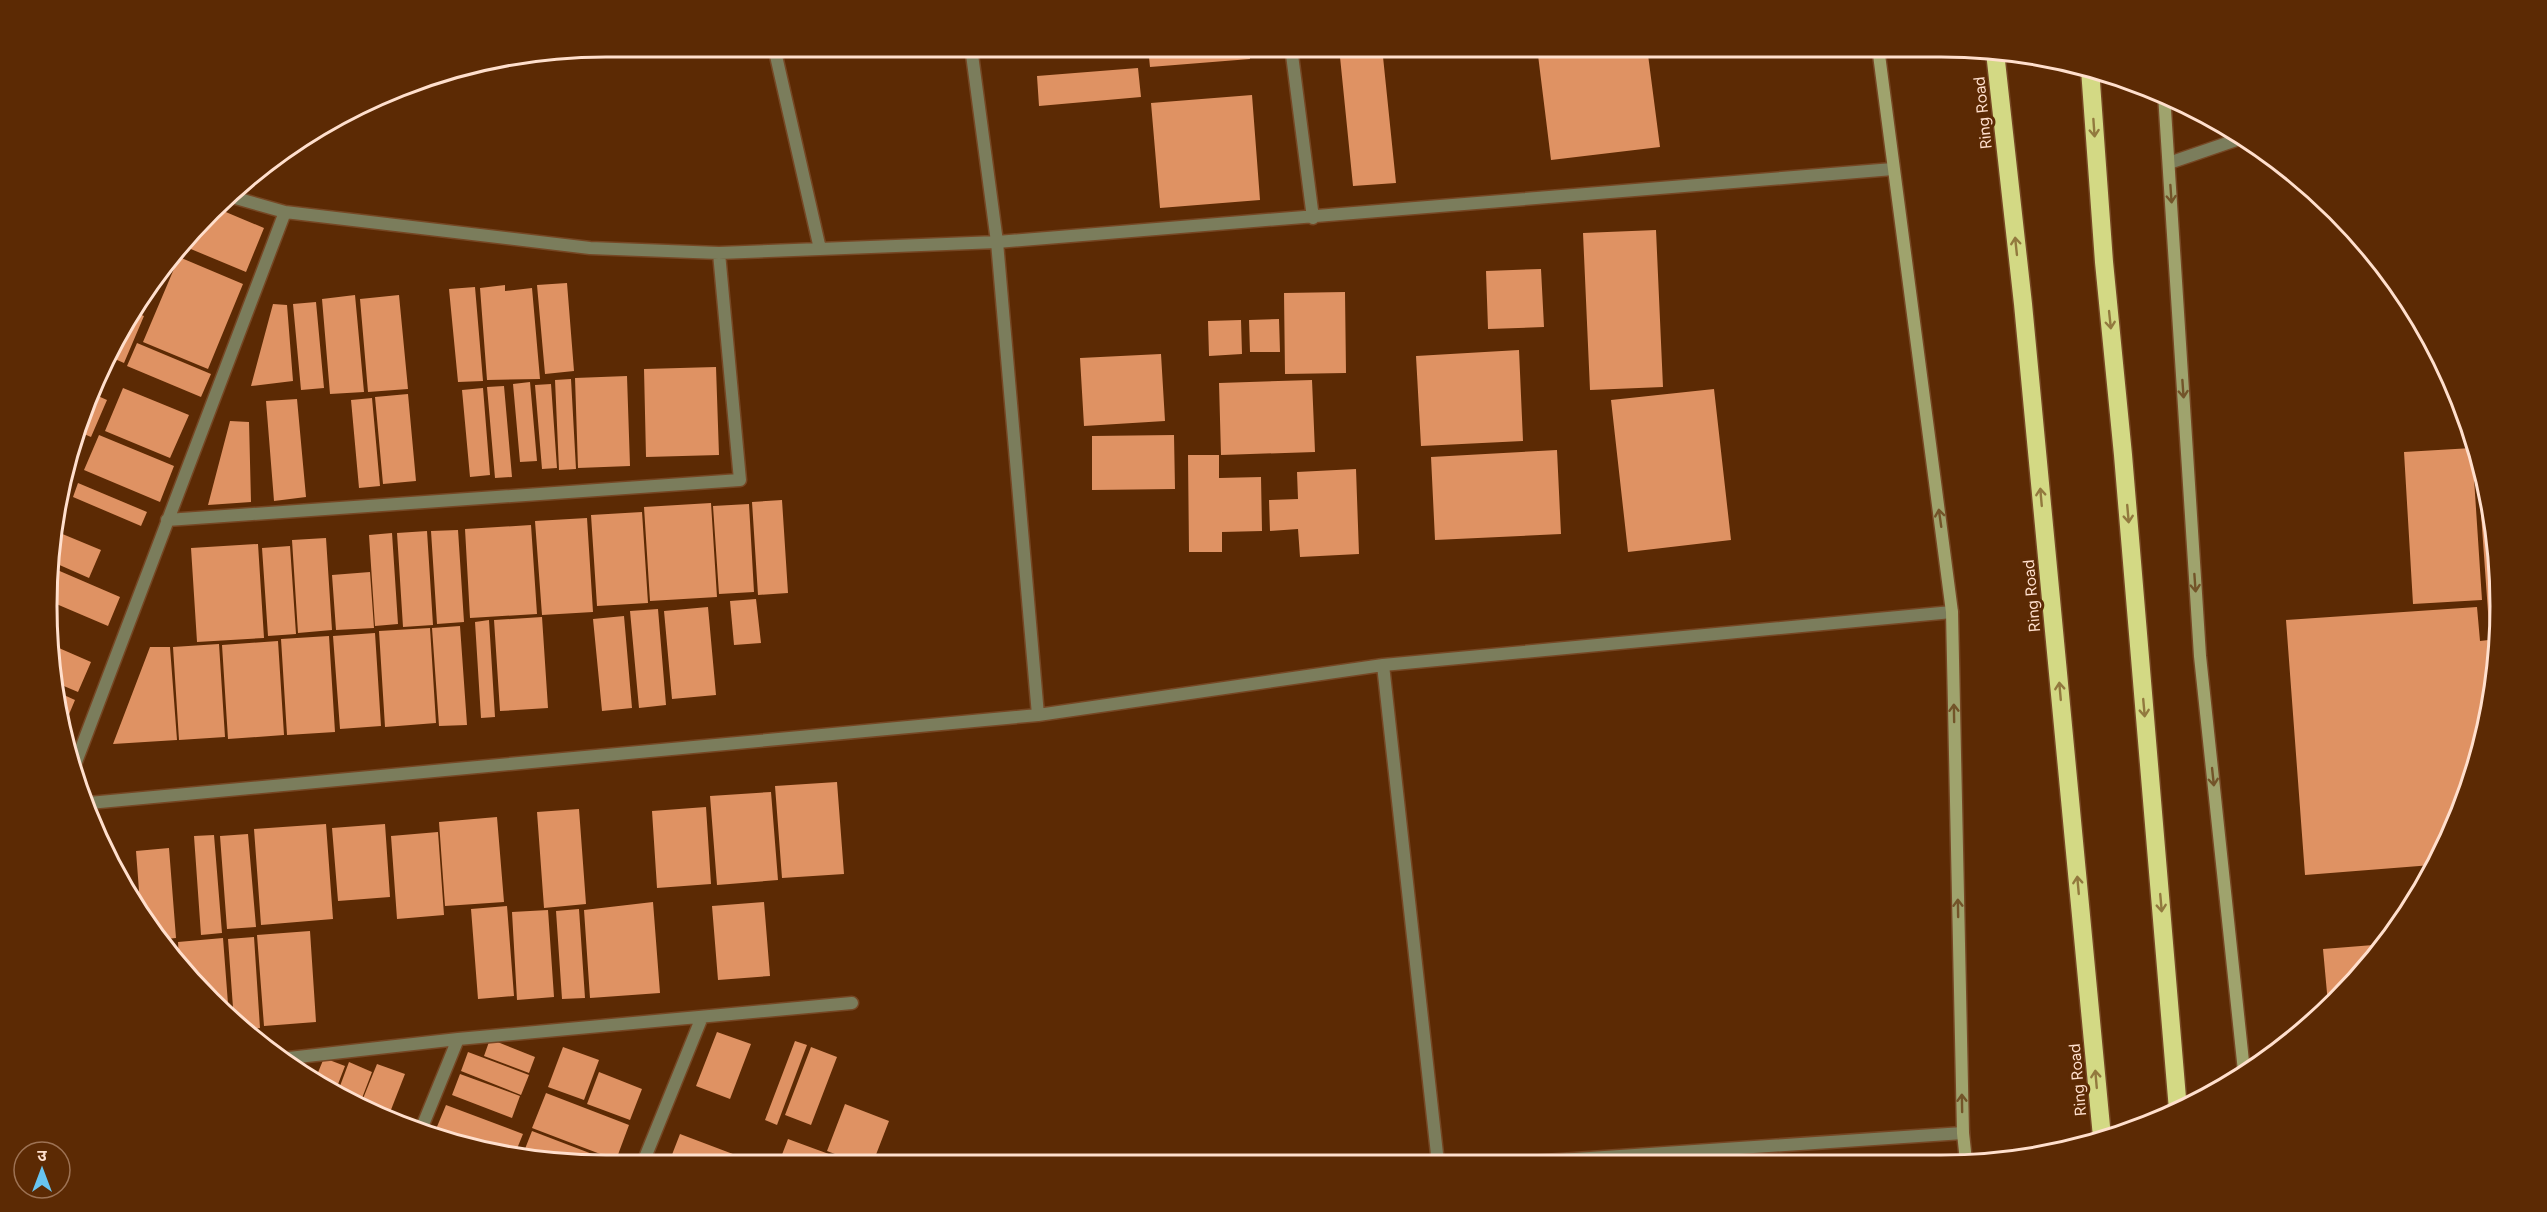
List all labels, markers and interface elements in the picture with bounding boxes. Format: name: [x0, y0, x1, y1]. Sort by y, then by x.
street label: Ring Road: [1969, 76, 1996, 150]
one-way arrow: [2089, 117, 2100, 137]
one-way arrow: [2165, 184, 2176, 204]
one-way arrow: [2011, 237, 2022, 257]
one-way arrow: [2105, 310, 2116, 329]
one-way arrow: [2178, 378, 2189, 398]
one-way arrow: [2035, 487, 2046, 507]
one-way arrow: [2123, 504, 2134, 524]
one-way arrow: [1934, 509, 1945, 529]
street label: Ring Road: [2019, 559, 2044, 633]
one-way arrow: [2190, 573, 2201, 593]
one-way arrow: [2054, 681, 2065, 701]
one-way arrow: [2139, 698, 2150, 718]
one-way arrow: [1949, 703, 1960, 723]
one-way arrow: [2208, 767, 2219, 787]
one-way arrow: [2072, 875, 2083, 895]
one-way arrow: [2156, 892, 2167, 912]
one-way arrow: [1952, 898, 1964, 918]
street label: Ring Road: [2065, 1043, 2090, 1117]
one-way arrow: [2090, 1069, 2101, 1089]
one-way arrow: [1956, 1093, 1968, 1113]
north arrow: [12, 1140, 72, 1200]
text: उ: [37, 1146, 47, 1165]

